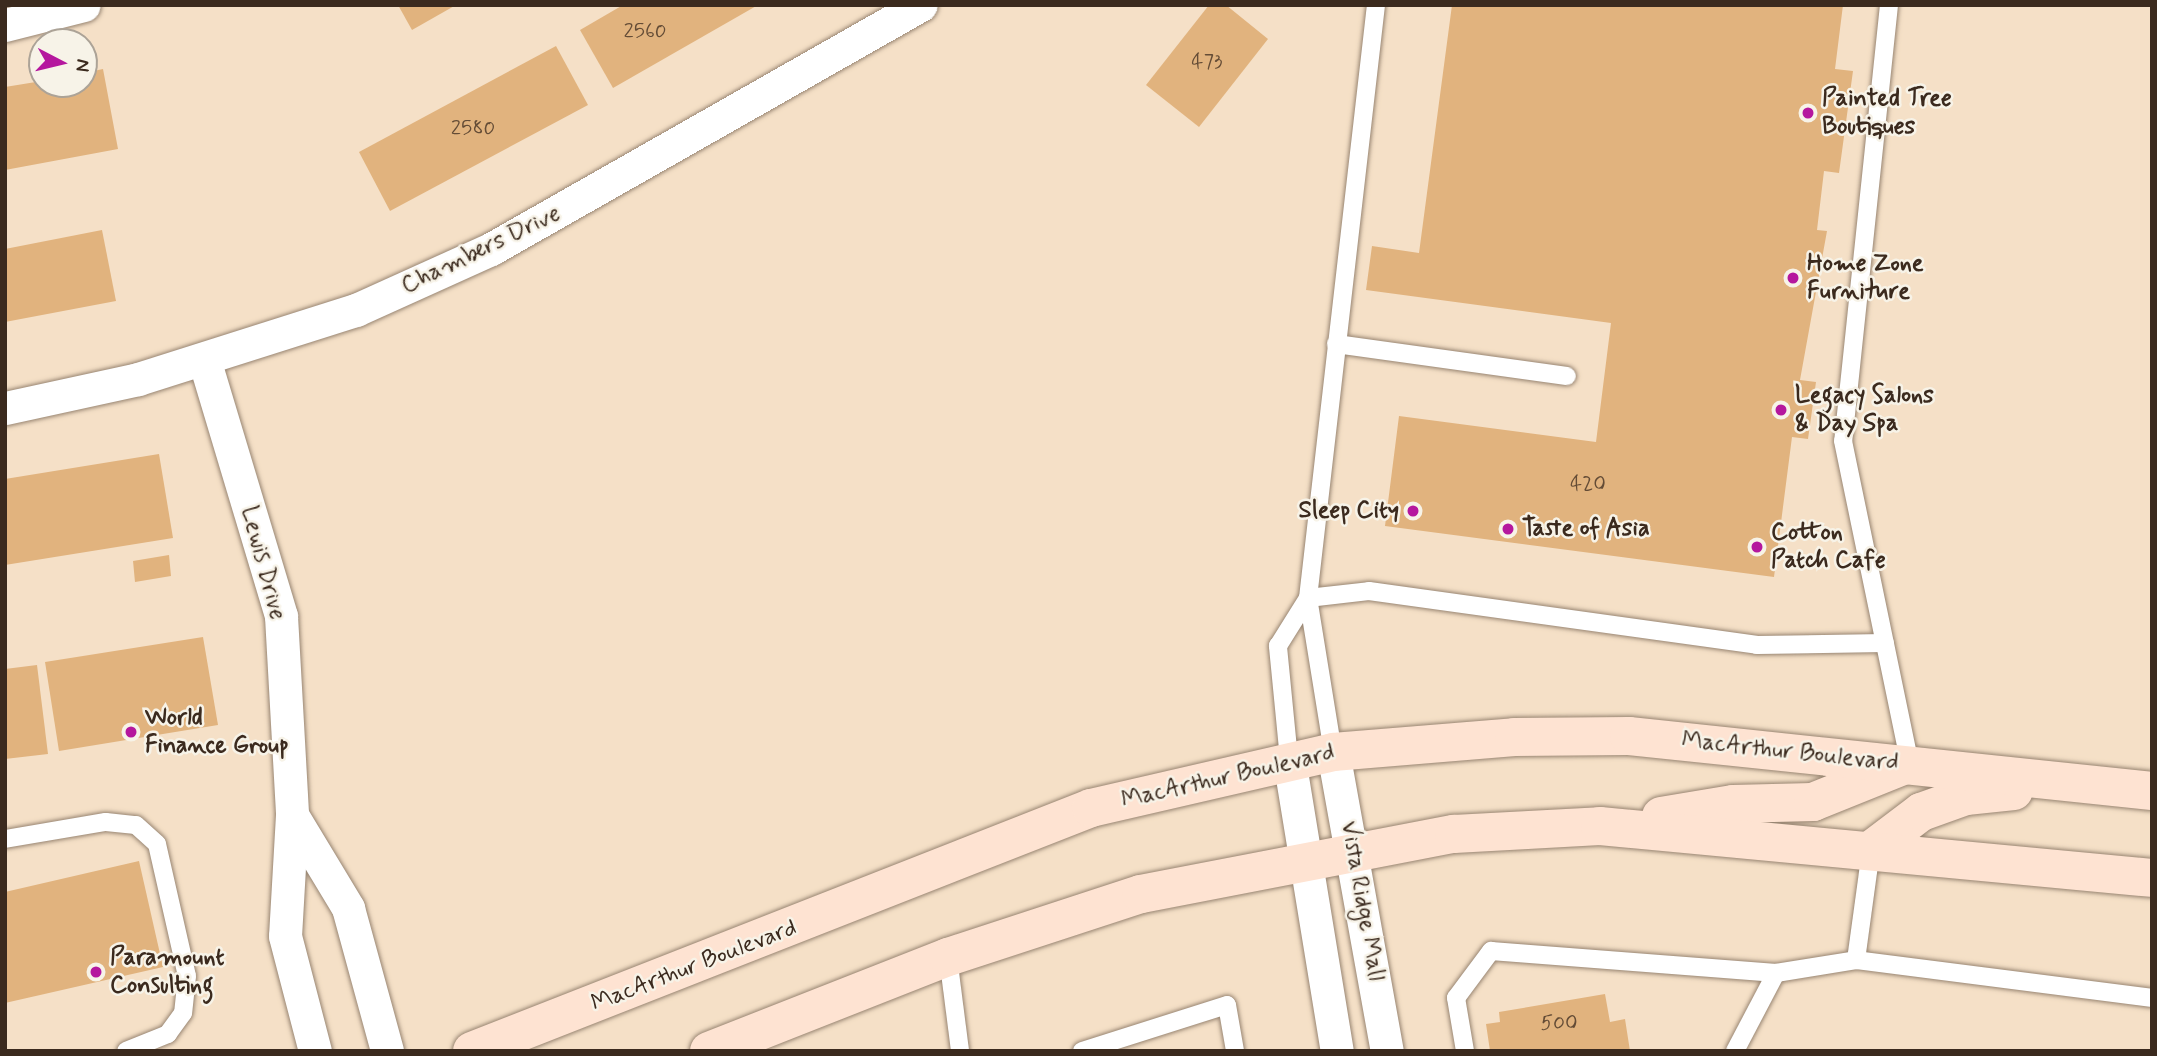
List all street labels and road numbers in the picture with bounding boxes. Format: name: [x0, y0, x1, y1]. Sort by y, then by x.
street label: Chambers Drive: [398, 200, 564, 300]
street label: Lewis Drive: [234, 503, 292, 623]
street label: MacArthur Boulevard: [1682, 726, 1898, 778]
street label: MacArthur Boulevard: [1120, 739, 1336, 815]
street label: Vista Ridge Mall: [1334, 819, 1390, 983]
street label: MacArthur Boulevard: [589, 914, 799, 1018]

